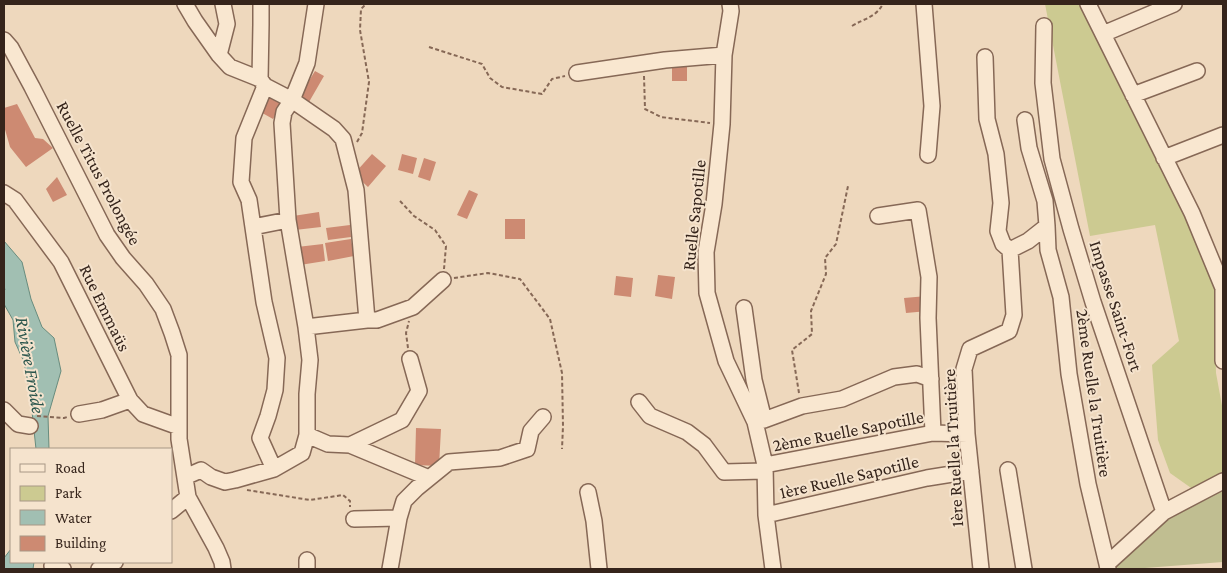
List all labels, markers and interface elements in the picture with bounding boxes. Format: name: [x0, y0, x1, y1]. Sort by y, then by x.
street label: Ruelle Titus Prolongée: [53, 98, 145, 248]
street label: Ruelle Sapotille: [678, 159, 710, 271]
street label: Impasse Saint-Fort: [1085, 238, 1147, 375]
street label: Rue Emmaüs: [75, 261, 135, 355]
street label: 2ème Ruelle la Truitière: [1072, 308, 1116, 478]
water label: Rivière Froide: [12, 315, 49, 415]
street label: 1ère Ruelle la Truitière: [939, 368, 967, 528]
street label: 2ème Ruelle Sapotille: [771, 407, 925, 455]
legend: [10, 448, 172, 563]
street label: 1ère Ruelle Sapotille: [777, 451, 921, 503]
text: Road: [55, 460, 86, 476]
text: Park: [55, 485, 82, 501]
text: Water: [55, 510, 92, 526]
text: Building: [55, 535, 106, 552]

